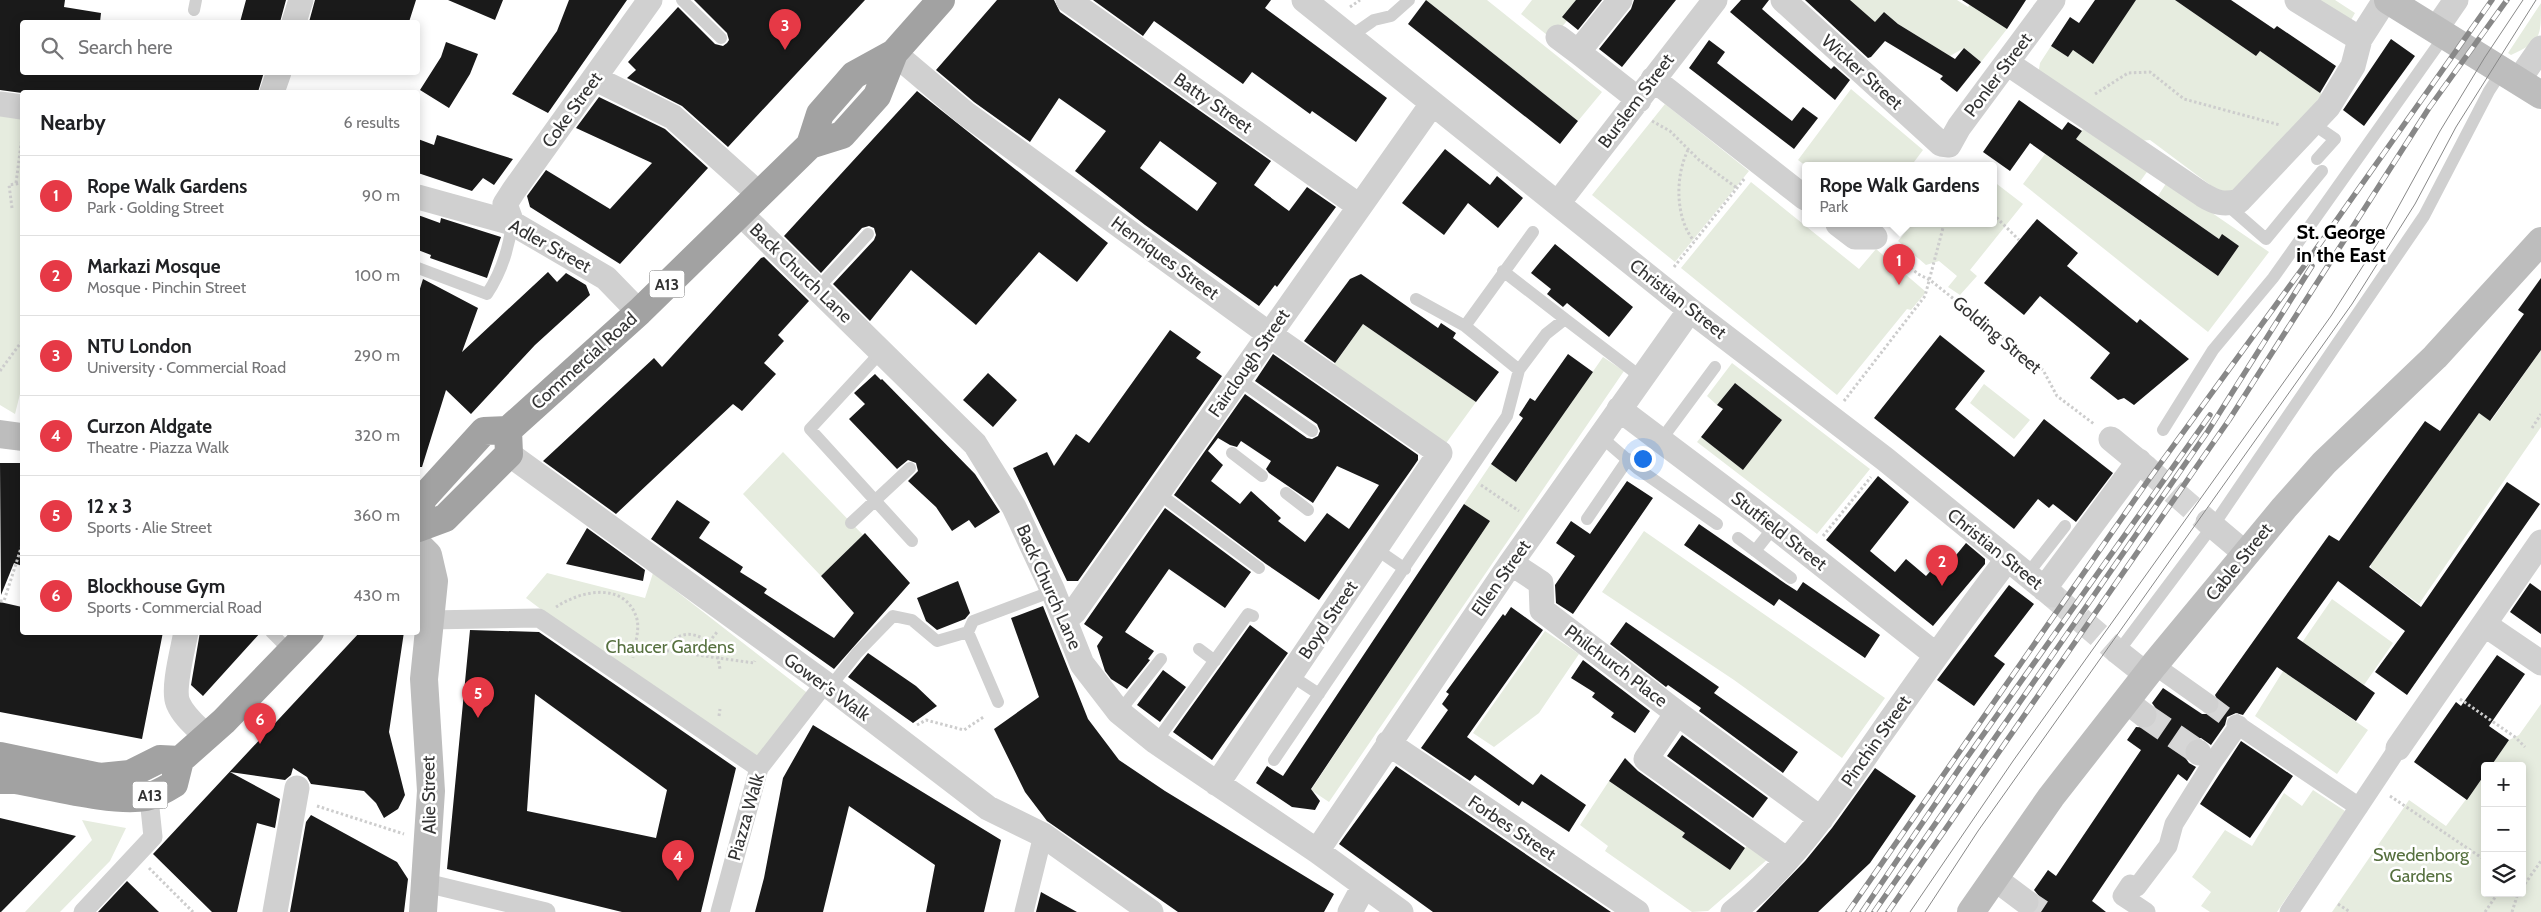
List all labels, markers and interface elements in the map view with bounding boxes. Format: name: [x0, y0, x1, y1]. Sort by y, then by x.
pin: 3: [769, 9, 801, 50]
search box: [20, 20, 420, 75]
street label: Ponler Street: [1959, 29, 2037, 121]
street label: Wicker Street: [1817, 30, 1907, 114]
icon: search: [38, 34, 66, 62]
text: Search here: [78, 36, 172, 59]
street label: Burslem Street: [1593, 49, 1679, 153]
street label: Coke Street: [537, 68, 607, 152]
street label: Batty Street: [1170, 68, 1256, 138]
text: Nearby: [40, 110, 106, 135]
text: 6 results: [344, 113, 400, 132]
popup: [1802, 162, 1997, 227]
text: Rope Walk Gardens: [1819, 174, 1980, 197]
text: Rope Walk Gardens: [87, 175, 247, 198]
text: 1: [53, 186, 59, 205]
text: 90 m: [362, 186, 400, 205]
text: Park: [1819, 197, 1848, 216]
text: Park · Golding Street: [87, 198, 224, 217]
street label: Henriques Street: [1107, 212, 1223, 304]
street label: Adler Street: [505, 214, 595, 278]
street label: Back Church Lane: [745, 218, 857, 328]
district label: St. George in the East: [2296, 220, 2386, 267]
pin: 1: [1883, 244, 1915, 285]
street label: Christian Street: [1625, 254, 1731, 344]
text: Markazi Mosque: [87, 255, 220, 278]
text: 2: [52, 266, 60, 285]
text: 100 m: [355, 266, 400, 285]
road number: A13: [650, 270, 684, 298]
text: Mosque · Pinchin Street: [87, 278, 246, 297]
street label: Golding Street: [1948, 291, 2046, 379]
street label: Fairclough Street: [1204, 305, 1294, 421]
street label: Commercial Road: [526, 308, 642, 414]
text: NTU London: [87, 335, 192, 358]
text: 3: [52, 346, 60, 365]
text: 290 m: [354, 346, 400, 365]
text: University · Commercial Road: [87, 358, 286, 377]
text: Curzon Aldgate: [87, 415, 212, 438]
text: 4: [51, 426, 61, 445]
text: 320 m: [354, 426, 400, 445]
text: Theatre · Piazza Walk: [87, 438, 229, 457]
your location: [1630, 446, 1656, 472]
street label: Stutfield Street: [1727, 487, 1831, 575]
text: 12 x 3: [87, 495, 132, 518]
street label: Christian Street: [1943, 504, 2047, 594]
text: 5: [52, 506, 60, 525]
text: 360 m: [353, 506, 400, 525]
text: Sports · Alie Street: [87, 518, 212, 537]
street label: Cable Street: [2201, 519, 2277, 605]
street label: Back Church Lane: [1012, 521, 1086, 653]
street label: Ellen Street: [1467, 536, 1535, 620]
pin: 2: [1926, 545, 1958, 586]
text: Blockhouse Gym: [87, 575, 225, 598]
street label: Boyd Street: [1294, 577, 1362, 663]
text: 6: [52, 586, 61, 605]
text: 430 m: [353, 586, 400, 605]
text: Sports · Commercial Road: [87, 598, 262, 617]
street label: Philchurch Place: [1560, 620, 1672, 712]
park label: Chaucer Gardens: [606, 636, 734, 658]
street label: Gower's Walk: [780, 648, 875, 726]
pin: 5: [462, 677, 494, 718]
street label: Pinchin Street: [1837, 691, 1915, 791]
pin: 6: [244, 703, 276, 744]
street label: Alie Street: [417, 756, 441, 834]
map controls: [2481, 762, 2526, 897]
button: +: [2481, 762, 2526, 807]
street label: Piazza Walk: [723, 770, 769, 863]
road number: A13: [132, 782, 168, 808]
street label: Forbes Street: [1464, 791, 1560, 865]
button: −: [2481, 807, 2526, 852]
pin: 4: [662, 840, 694, 881]
park label: Swedenborg Gardens: [2373, 844, 2470, 887]
button: layers: [2481, 852, 2526, 897]

